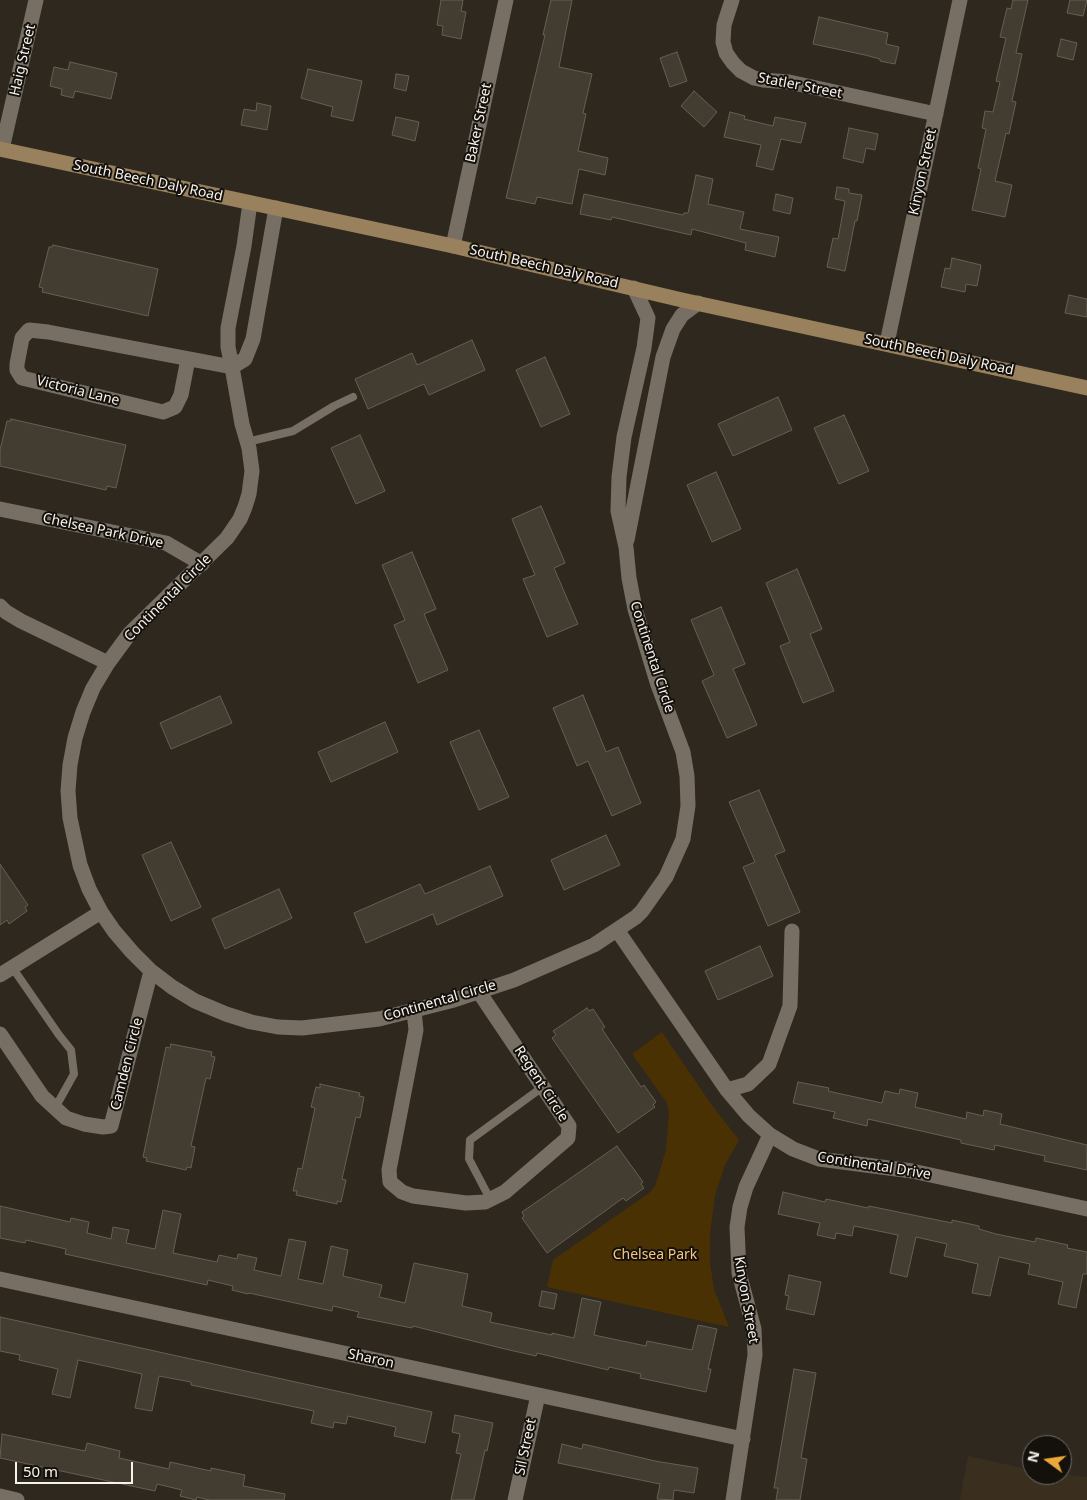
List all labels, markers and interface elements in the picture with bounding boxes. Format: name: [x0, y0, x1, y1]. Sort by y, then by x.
street label: Haig Street: [7, 22, 39, 98]
street label: Statler Street: [756, 70, 844, 102]
street label: Baker Street: [462, 82, 496, 164]
street label: Kinyon Street: [906, 127, 940, 217]
street label: South Beech Daly Road: [72, 157, 224, 205]
street label: South Beech Daly Road: [468, 242, 620, 292]
street label: South Beech Daly Road: [863, 331, 1015, 379]
street label: Victoria Lane: [35, 373, 121, 409]
street label: Chelsea Park Drive: [41, 510, 165, 552]
street label: Continental Circle: [121, 551, 215, 645]
street label: Continental Circle: [626, 599, 678, 715]
street label: Continental Circle: [382, 977, 498, 1025]
street label: Camden Circle: [107, 1016, 147, 1112]
street label: Regent Circle: [510, 1043, 572, 1125]
street label: Continental Drive: [816, 1149, 932, 1183]
park label: Chelsea Park: [613, 1247, 697, 1263]
street label: Kinyon Street: [730, 1255, 762, 1345]
street label: Sharon: [346, 1346, 396, 1372]
street label: Sil Street: [512, 1417, 540, 1477]
north arrow: [1022, 1435, 1072, 1485]
text: N: [1022, 1449, 1044, 1464]
scale bar: [18, 1452, 135, 1484]
text: 50 m: [23, 1461, 58, 1481]

